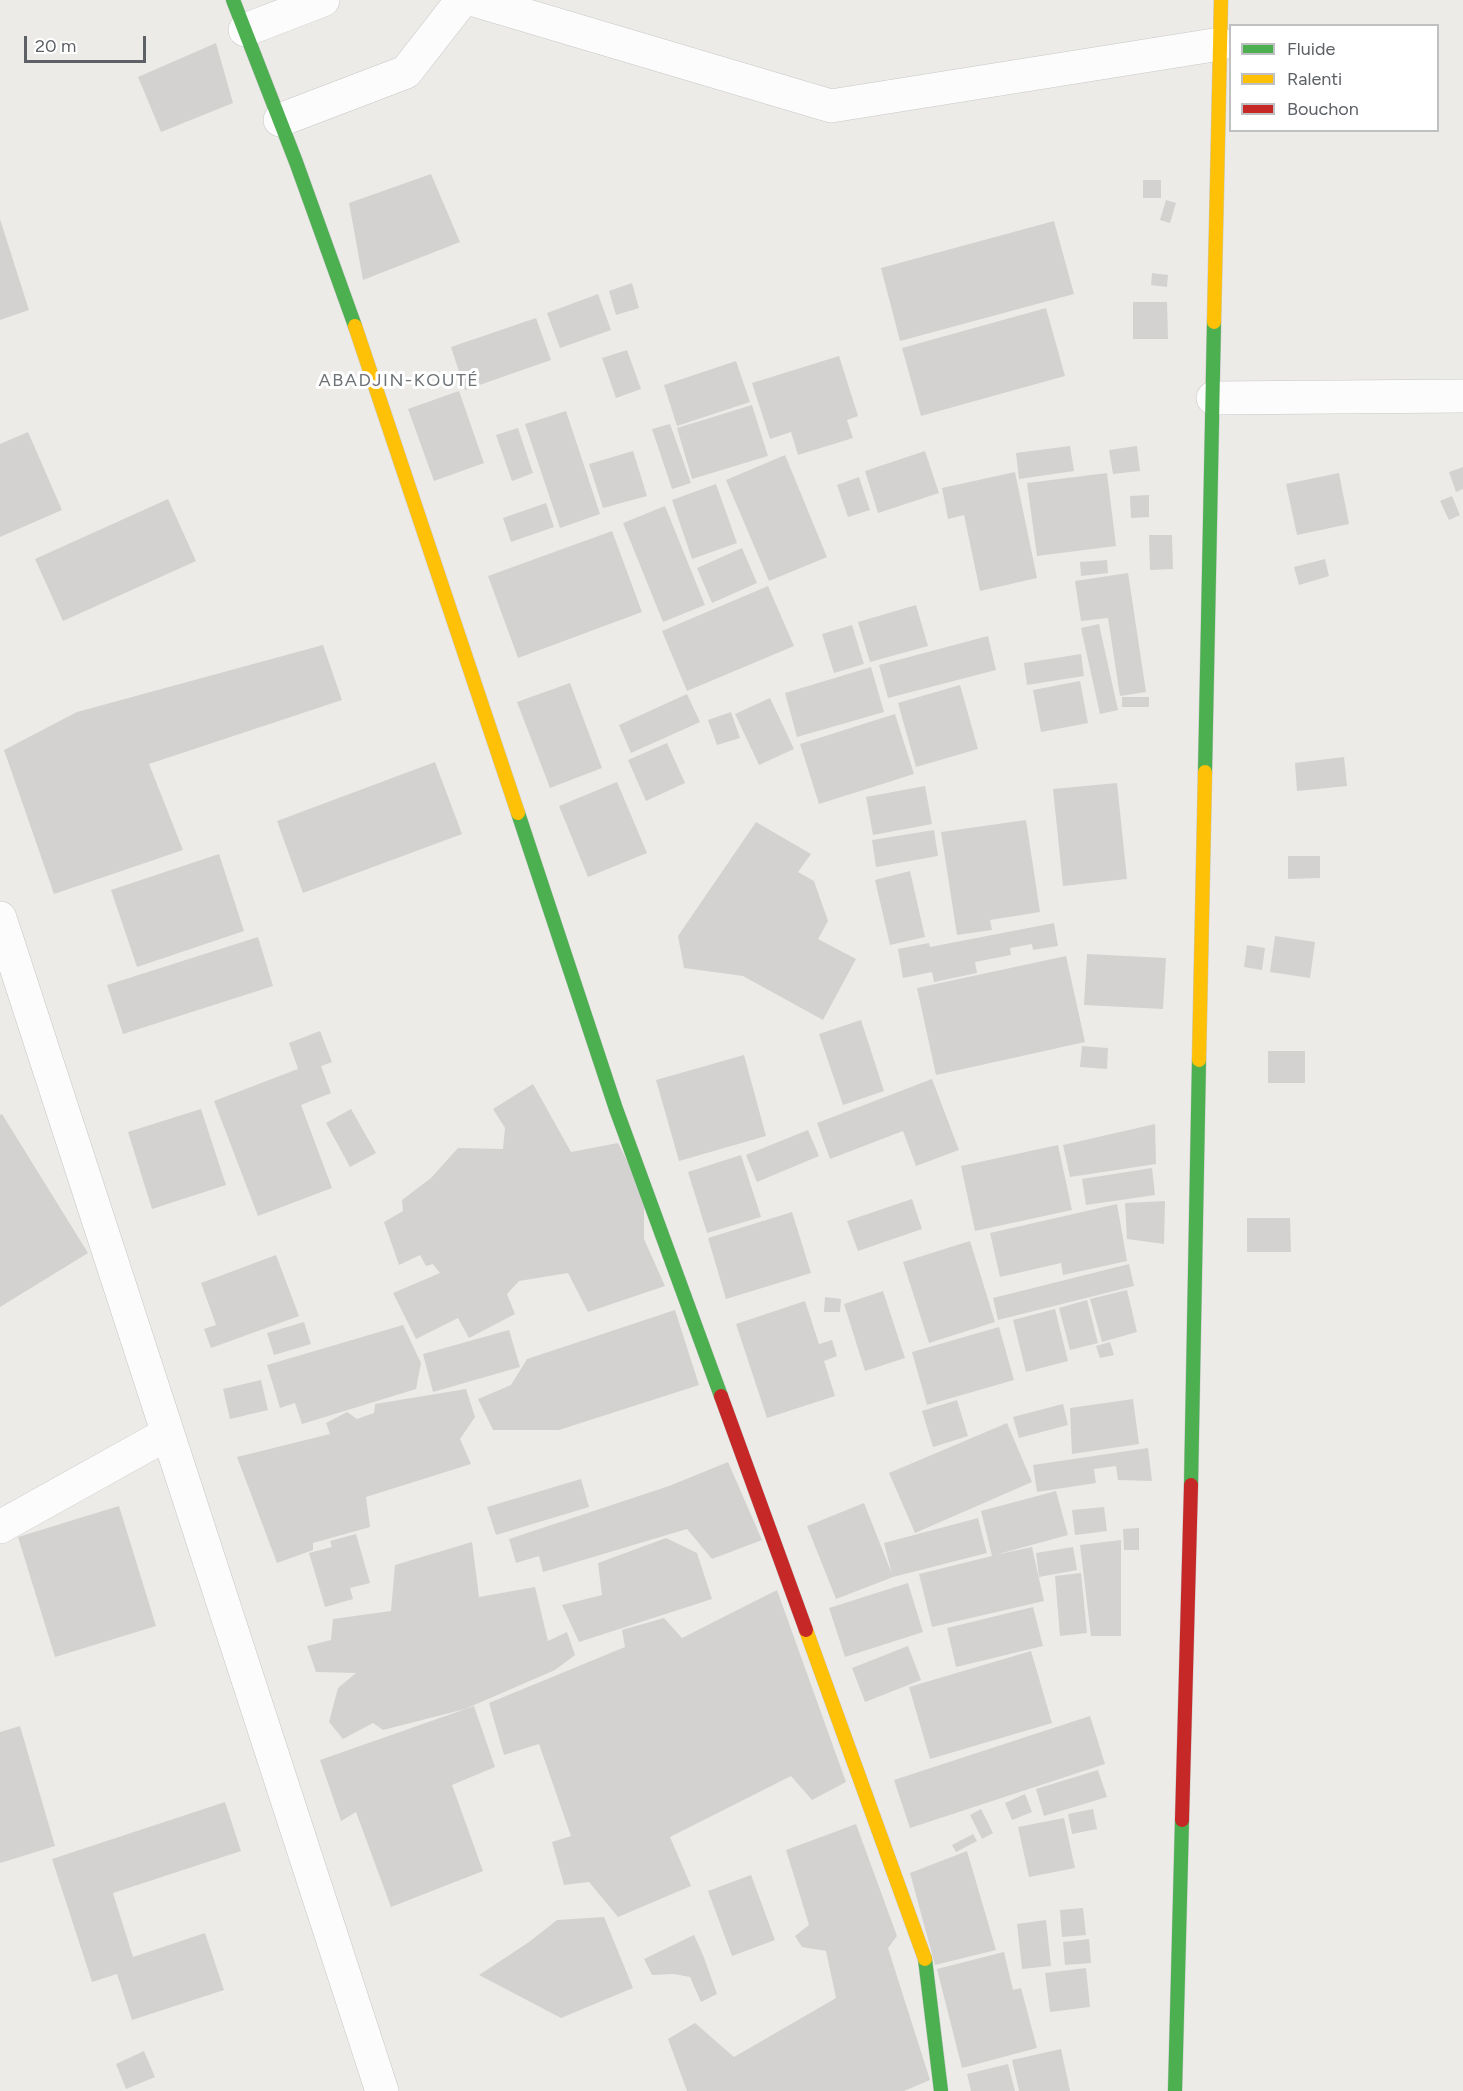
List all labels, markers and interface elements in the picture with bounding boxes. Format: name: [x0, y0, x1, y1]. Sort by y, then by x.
scale bar: [27, 24, 148, 62]
legend: [1229, 24, 1439, 132]
text: 20 m: [35, 35, 76, 57]
text: Fluide: [1287, 38, 1335, 60]
text: Ralenti: [1287, 68, 1342, 90]
text: Bouchon: [1287, 98, 1359, 120]
district label: ABADJIN-KOUTÉ: [319, 370, 479, 392]

